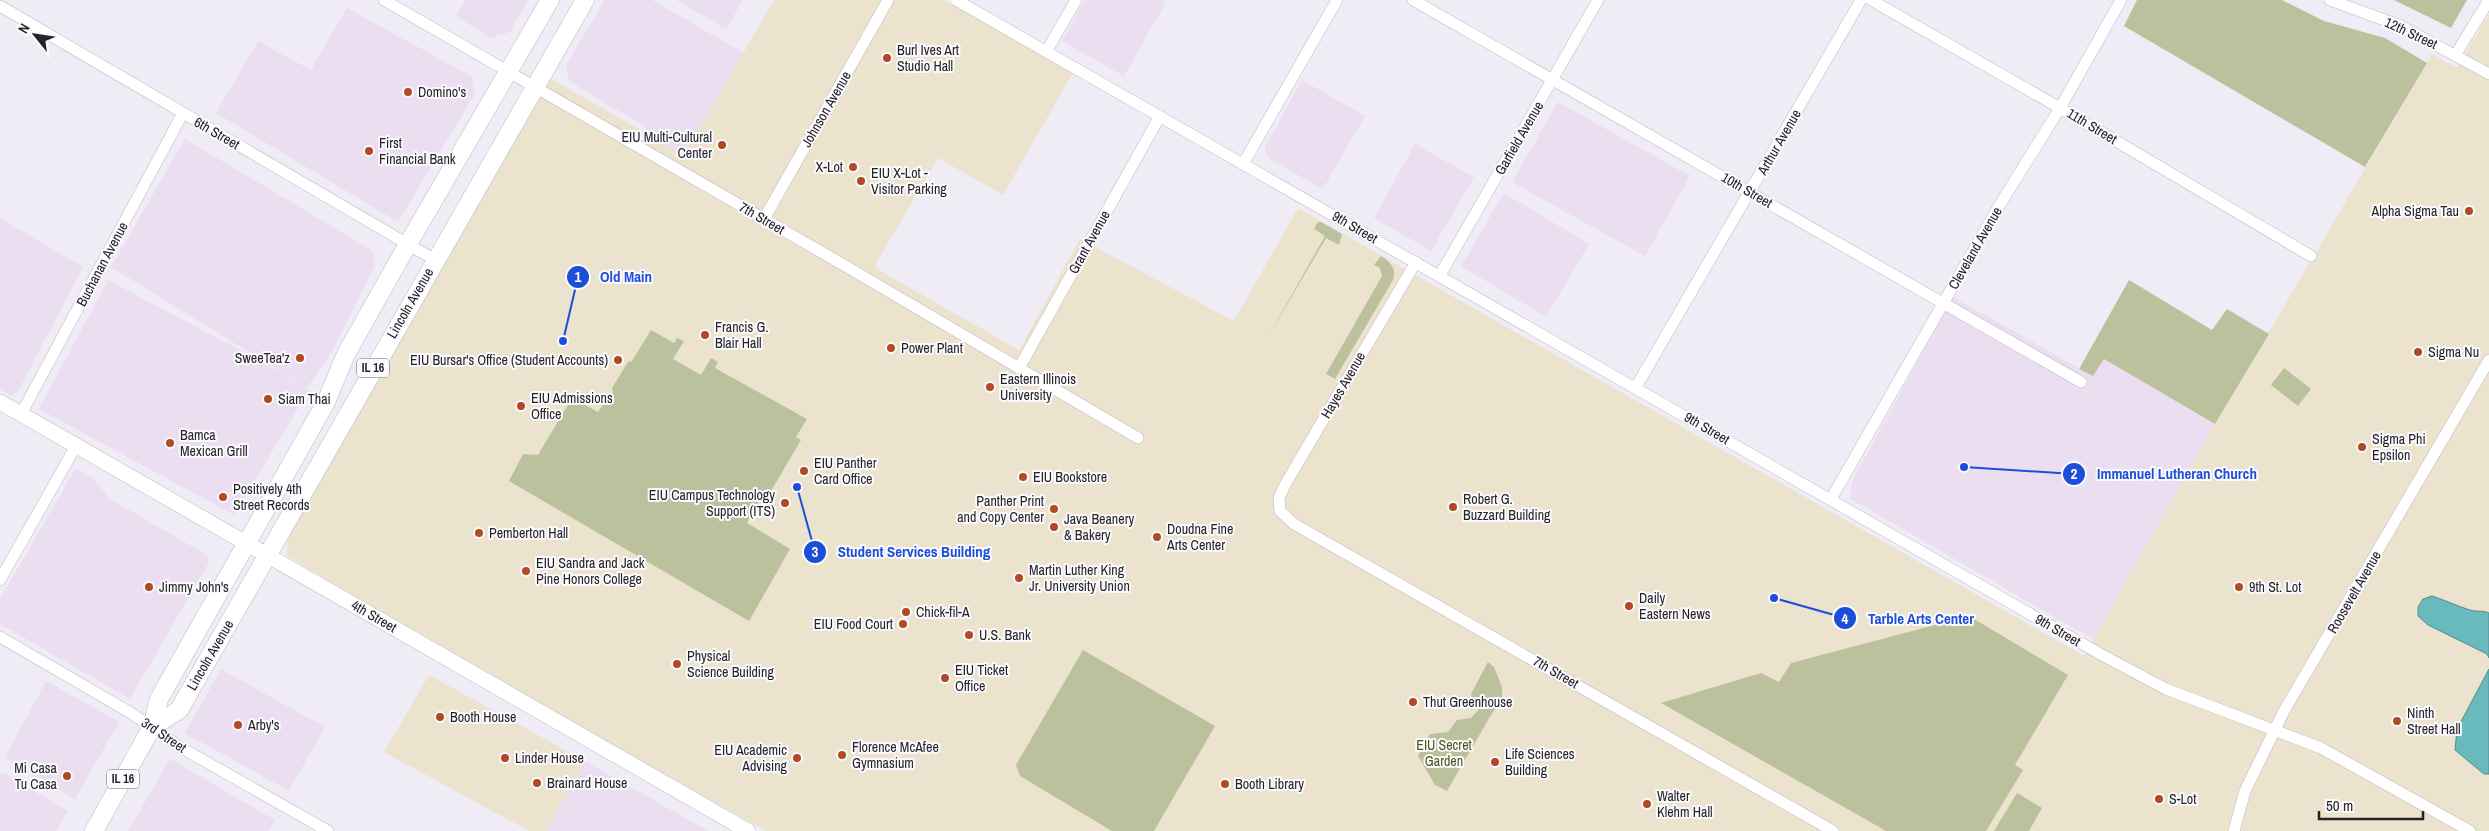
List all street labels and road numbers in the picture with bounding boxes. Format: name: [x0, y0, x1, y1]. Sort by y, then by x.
street label: 12th Street: [2382, 13, 2440, 53]
street label: Johnson Avenue: [797, 68, 855, 150]
street label: Garfield Avenue: [1491, 98, 1547, 178]
street label: 11th Street: [2064, 104, 2120, 148]
street label: Arthur Avenue: [1753, 106, 1805, 179]
street label: 6th Street: [191, 113, 243, 153]
street label: 10th Street: [1718, 168, 1776, 212]
street label: 7th Street: [736, 198, 788, 238]
street label: Cleveland Avenue: [1944, 204, 2006, 292]
street label: Grant Avenue: [1064, 207, 1114, 277]
street label: 9th Street: [1329, 207, 1381, 247]
street label: Buchanan Avenue: [72, 219, 132, 309]
street label: Lincoln Avenue: [383, 265, 437, 341]
street label: Hayes Avenue: [1317, 349, 1369, 421]
road number: IL 16: [357, 358, 389, 378]
street label: 9th Street: [1681, 408, 1733, 448]
street label: Roosevelt Avenue: [2323, 548, 2385, 636]
street label: 4th Street: [348, 596, 400, 636]
street label: 9th Street: [2032, 610, 2084, 650]
street label: Lincoln Avenue: [183, 617, 237, 693]
street label: 7th Street: [1530, 652, 1582, 692]
street label: 3rd Street: [138, 713, 190, 757]
road number: IL 16: [107, 770, 139, 789]

